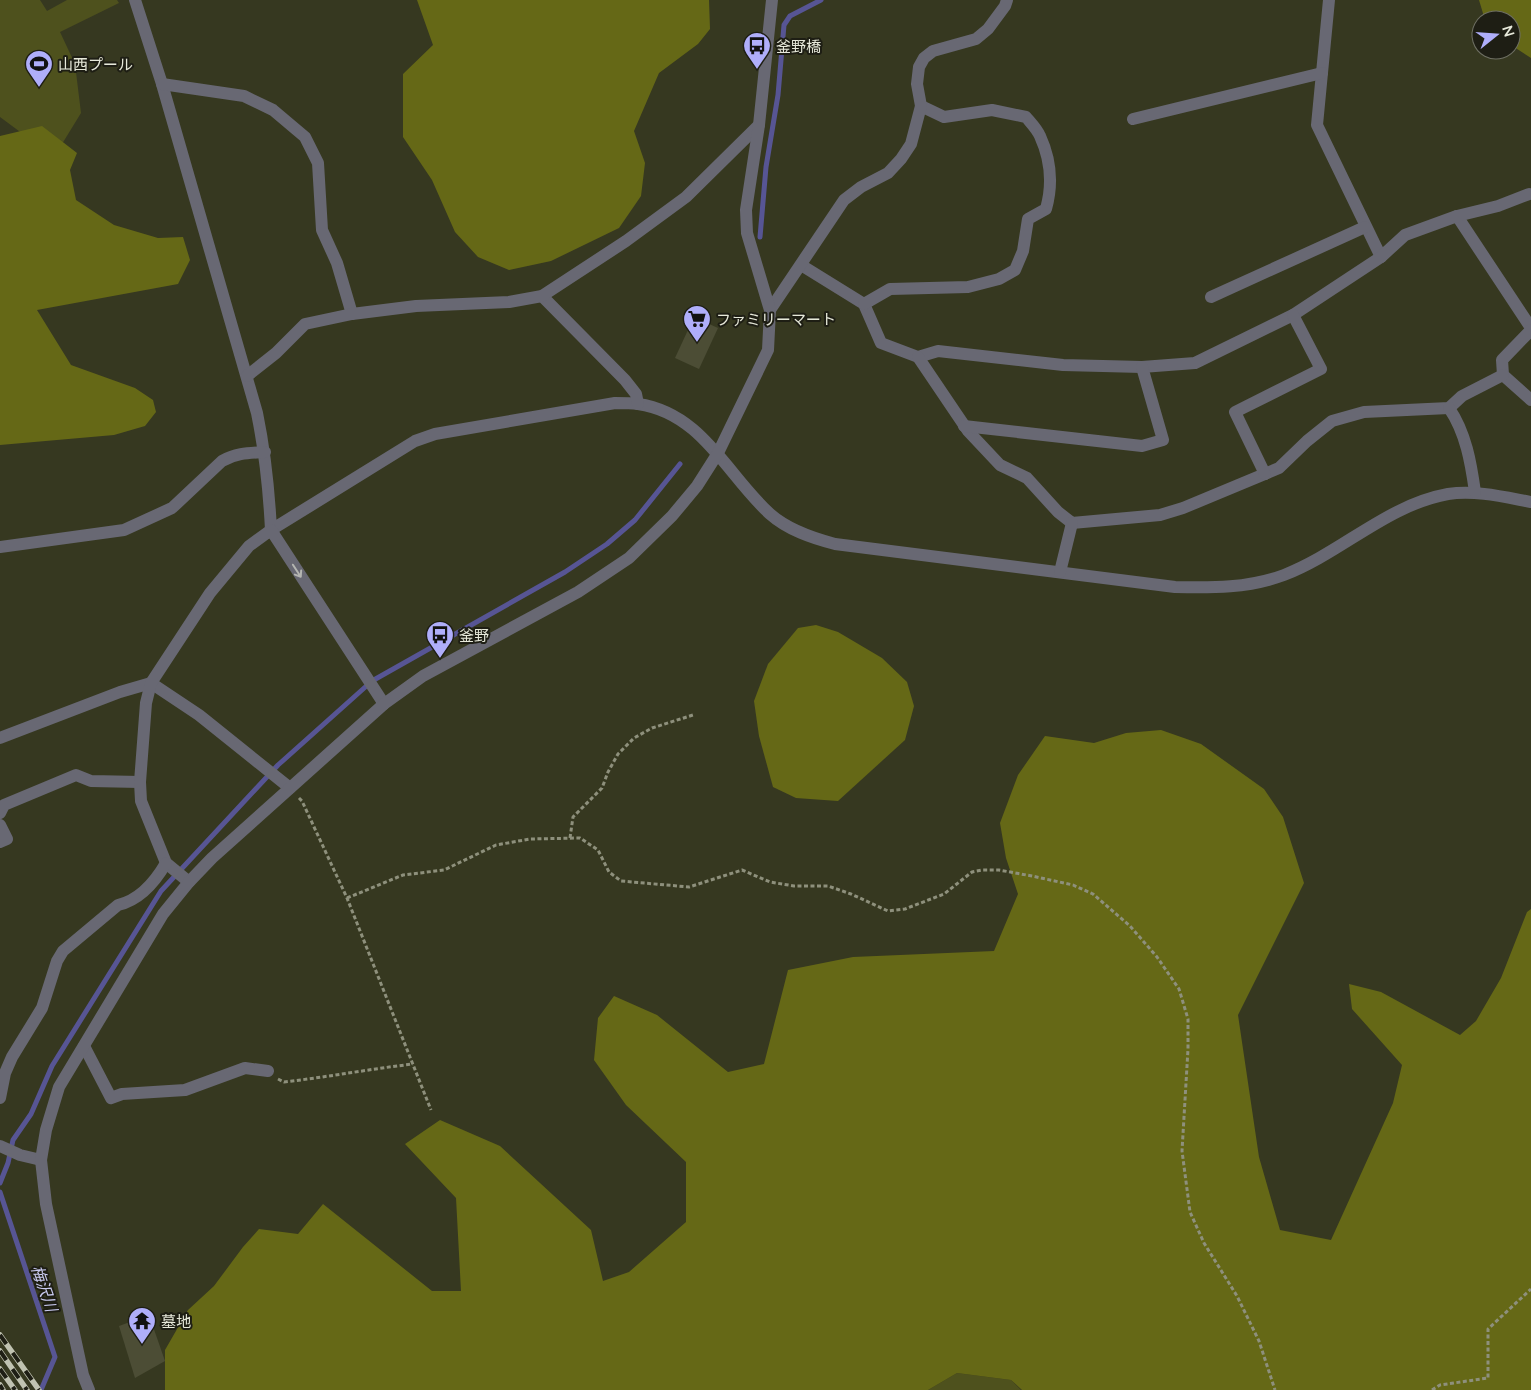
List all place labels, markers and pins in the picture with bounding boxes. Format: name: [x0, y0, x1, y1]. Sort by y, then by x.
bus stop icon: 釜野橋: [742, 31, 772, 70]
place label: 釜野橋: [776, 37, 821, 55]
sports icon: 山西プール: [24, 49, 54, 88]
place label: 山西プール: [58, 55, 133, 73]
supermarket icon: ファミリーマート: [682, 304, 712, 343]
place label: ファミリーマート: [716, 310, 836, 328]
bus stop icon: 釜野: [425, 620, 455, 659]
place label: 釜野: [459, 626, 489, 644]
temple icon: 墓地: [127, 1306, 157, 1345]
place label: 墓地: [161, 1312, 191, 1330]

